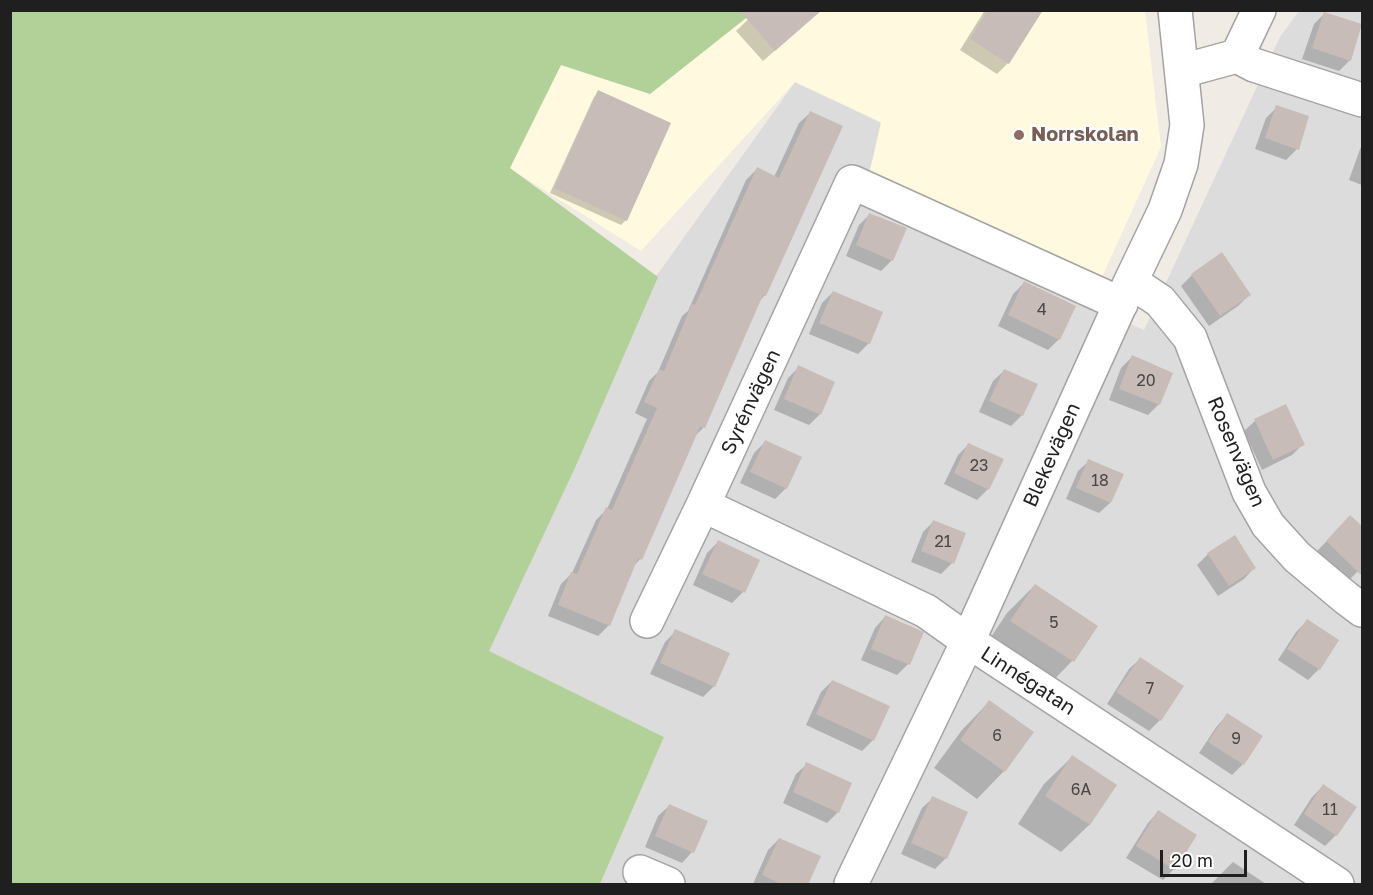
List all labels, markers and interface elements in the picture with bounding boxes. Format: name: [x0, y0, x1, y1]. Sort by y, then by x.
place label: Norrskolan: [1031, 123, 1139, 147]
marker: Norrskolan: [1012, 128, 1026, 142]
house number: 4: [1037, 300, 1047, 320]
street label: Syrénvägen: [716, 346, 786, 458]
house number: 20: [1136, 371, 1156, 391]
street label: Rosenvägen: [1202, 393, 1270, 511]
street label: Blekevägen: [1018, 399, 1086, 511]
house number: 23: [970, 456, 988, 476]
house number: 18: [1091, 471, 1109, 491]
house number: 21: [934, 532, 952, 552]
house number: 5: [1049, 613, 1059, 633]
street label: Linnégatan: [976, 642, 1080, 720]
house number: 7: [1146, 679, 1154, 699]
house number: 6: [992, 726, 1002, 746]
house number: 9: [1231, 729, 1241, 749]
house number: 6A: [1071, 780, 1091, 800]
house number: 11: [1322, 800, 1338, 820]
scale bar: [1163, 838, 1250, 876]
text: 20 m: [1171, 849, 1213, 871]

